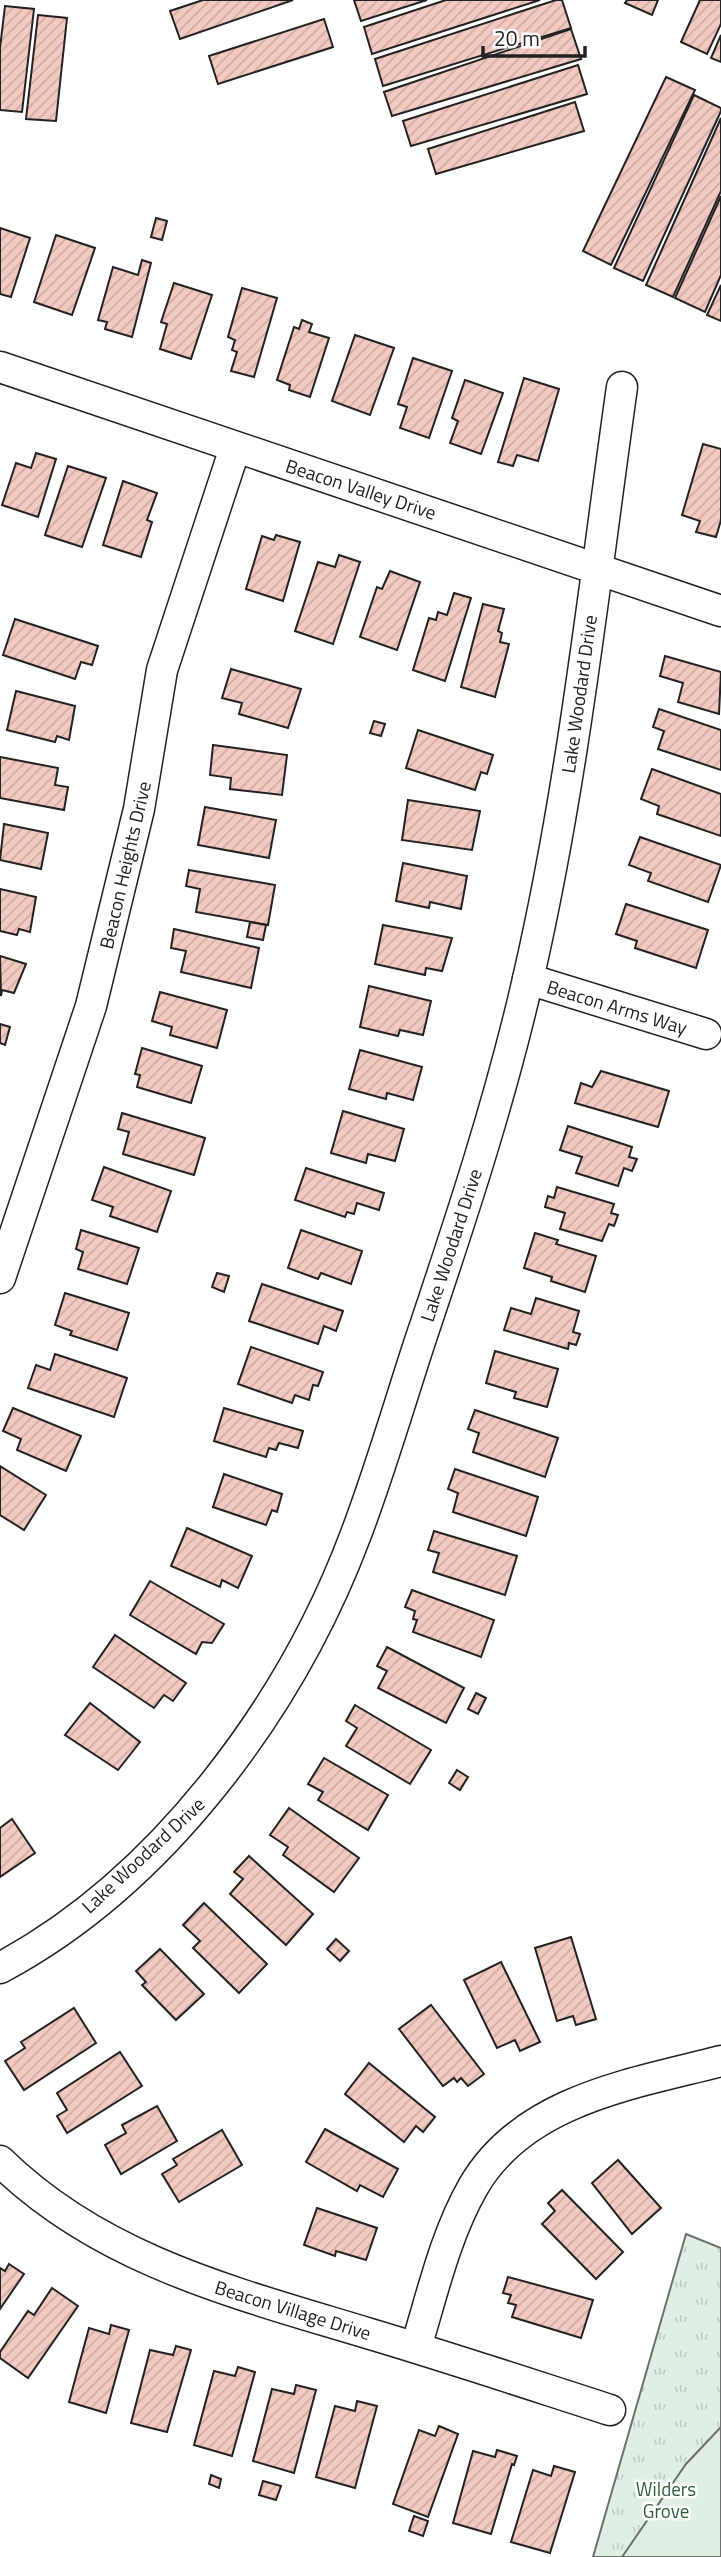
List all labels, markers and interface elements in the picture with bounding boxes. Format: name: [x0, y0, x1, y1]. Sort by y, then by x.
scale bar: [483, 14, 584, 58]
text: 20 m: [494, 22, 540, 54]
street label: Beacon Valley Drive: [282, 451, 440, 527]
street label: Lake Woodard Drive: [553, 613, 604, 775]
street label: Beacon Heights Drive: [91, 778, 158, 951]
street label: Beacon Arms Way: [543, 971, 691, 1042]
street label: Lake Woodard Drive: [412, 1165, 489, 1325]
street label: Lake Woodard Drive: [74, 1790, 211, 1920]
street label: Beacon Village Drive: [211, 2272, 375, 2347]
park label: Wilders Grove: [636, 2474, 696, 2525]

